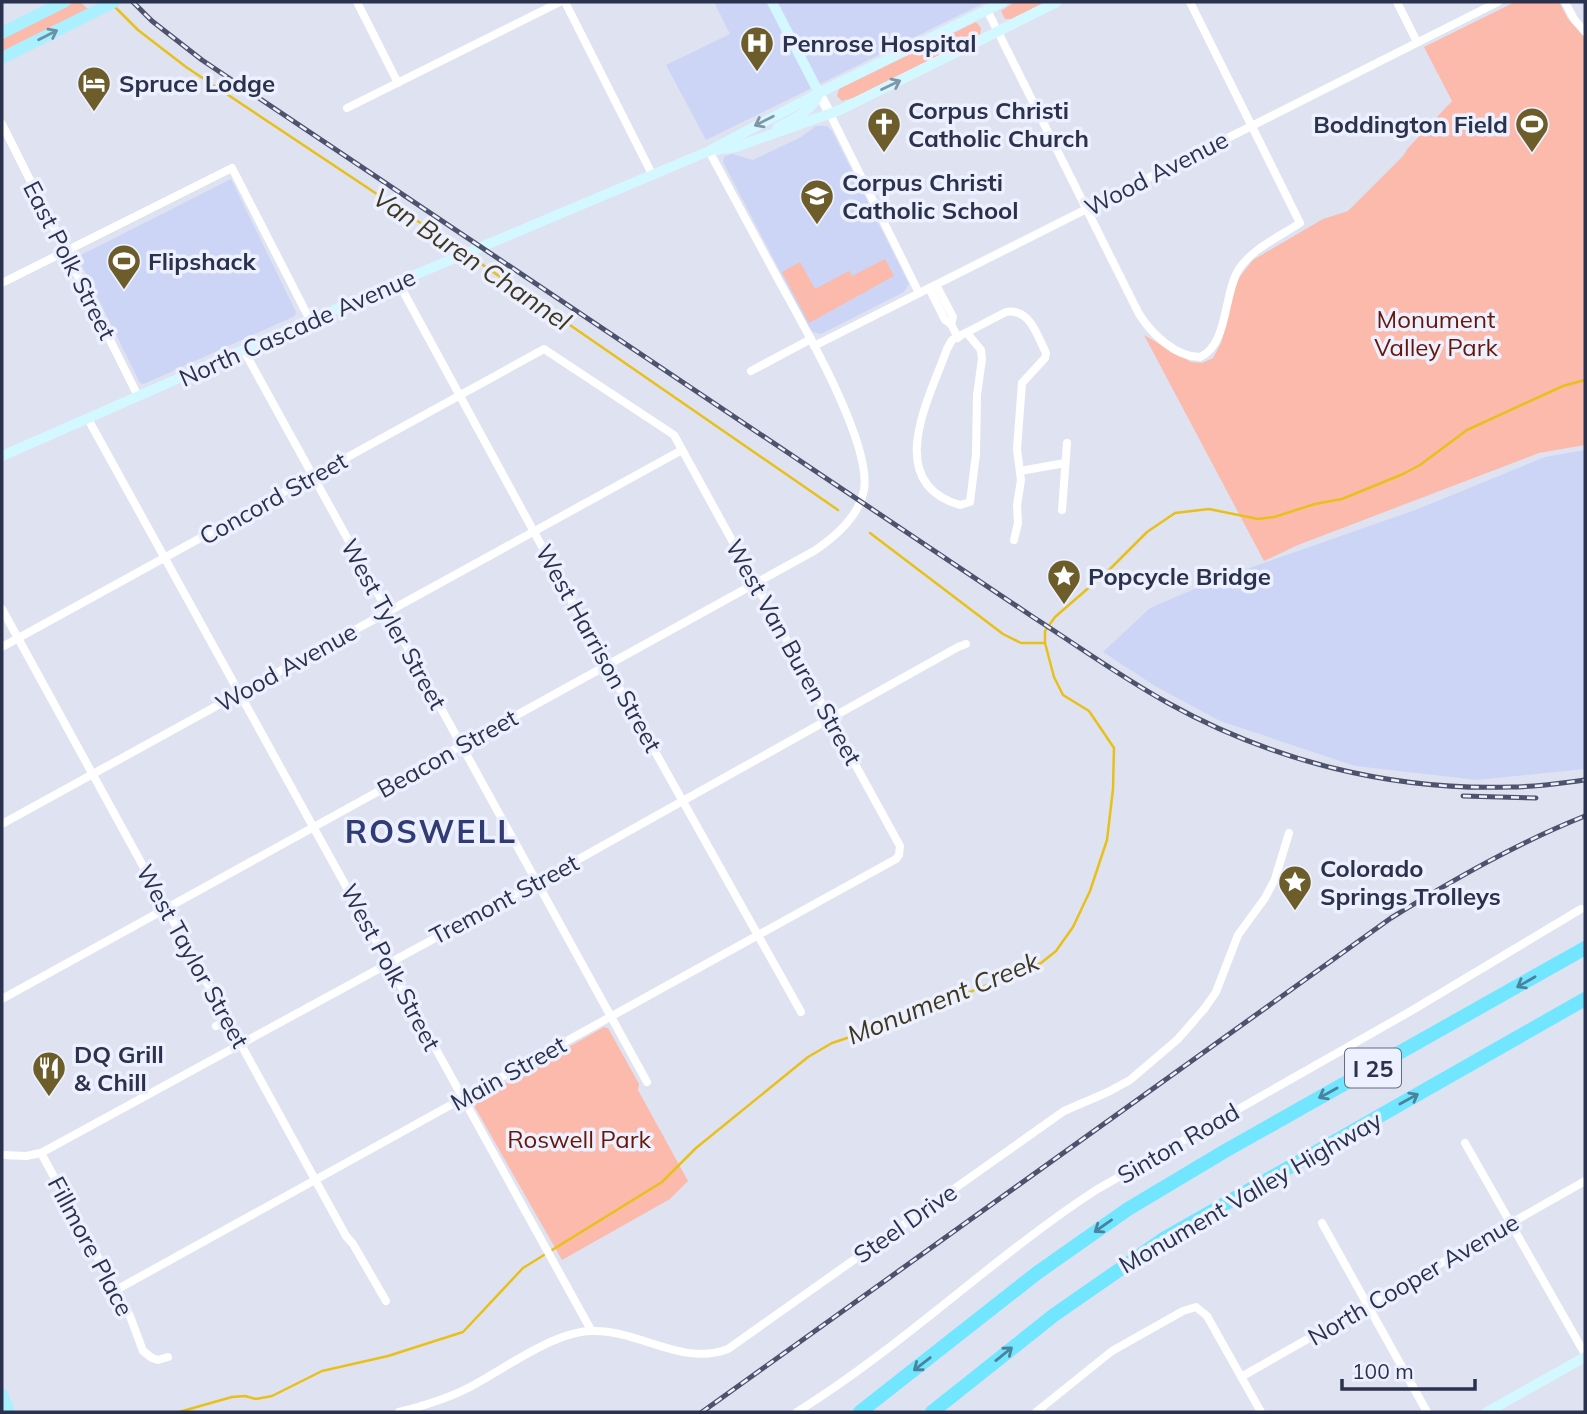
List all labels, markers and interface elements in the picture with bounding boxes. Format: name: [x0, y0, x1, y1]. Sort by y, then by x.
hospital icon: Penrose Hospital: [738, 24, 776, 73]
one-way arrow: [37, 27, 58, 41]
place label: Penrose Hospital: [782, 28, 976, 58]
hotel icon: Spruce Lodge: [75, 64, 113, 113]
place label: Spruce Lodge: [119, 68, 275, 98]
one-way arrow: [880, 77, 901, 91]
place label: Corpus Christi Catholic Church: [908, 95, 1089, 153]
church icon: Corpus Christi Catholic Church: [865, 105, 903, 154]
sports icon: Boddington Field: [1513, 105, 1551, 154]
place label: Boddington Field: [1313, 109, 1508, 139]
one-way arrow: [754, 115, 775, 129]
street label: Wood Avenue: [1079, 124, 1233, 222]
place label: Corpus Christi Catholic School: [842, 167, 1019, 225]
street label: East Polk Street: [17, 176, 123, 344]
school or university icon: Corpus Christi Catholic School: [798, 177, 836, 226]
water label: Van Buren Channel: [367, 181, 578, 338]
sports icon: Flipshack: [105, 242, 143, 291]
place label: Flipshack: [148, 246, 257, 276]
street label: North Cascade Avenue: [174, 261, 420, 393]
park label: Monument Valley Park: [1374, 304, 1498, 362]
street label: Concord Street: [194, 445, 352, 551]
street label: West Tyler Street: [335, 533, 453, 715]
street label: West Van Buren Street: [719, 534, 869, 770]
street label: West Harrison Street: [529, 539, 669, 757]
place icon: Popcycle Bridge: [1045, 557, 1083, 606]
place label: Popcycle Bridge: [1088, 561, 1271, 591]
street label: Wood Avenue: [210, 616, 362, 718]
street label: Beacon Street: [372, 702, 522, 804]
district label: ROSWELL: [345, 811, 517, 851]
street label: Tremont Street: [424, 847, 584, 951]
place label: Colorado Springs Trolleys: [1320, 853, 1501, 911]
street label: West Taylor Street: [130, 859, 256, 1053]
place icon: Colorado Springs Trolleys: [1276, 863, 1314, 912]
street label: West Polk Street: [334, 879, 448, 1055]
water label: Monument Creek: [842, 944, 1044, 1052]
one-way arrow: [1516, 976, 1537, 989]
street label: Main Street: [445, 1029, 571, 1117]
place label: DQ Grill & Chill: [74, 1039, 164, 1097]
restaurant icon: DQ Grill & Chill: [30, 1049, 68, 1098]
road number: I 25: [1345, 1049, 1401, 1088]
one-way arrow: [1318, 1086, 1338, 1100]
one-way arrow: [1399, 1092, 1419, 1106]
street label: Sinton Road: [1112, 1096, 1244, 1190]
street label: Monument Valley Highway: [1113, 1104, 1387, 1280]
park label: Roswell Park: [507, 1124, 651, 1154]
street label: Fillmore Place: [42, 1171, 140, 1321]
street label: Steel Drive: [848, 1177, 962, 1269]
street label: North Cooper Avenue: [1302, 1206, 1524, 1352]
one-way arrow: [1094, 1219, 1113, 1233]
one-way arrow: [995, 1347, 1013, 1362]
scale bar: [1342, 1348, 1475, 1392]
one-way arrow: [913, 1356, 931, 1371]
text: 100 m: [1352, 1358, 1414, 1384]

